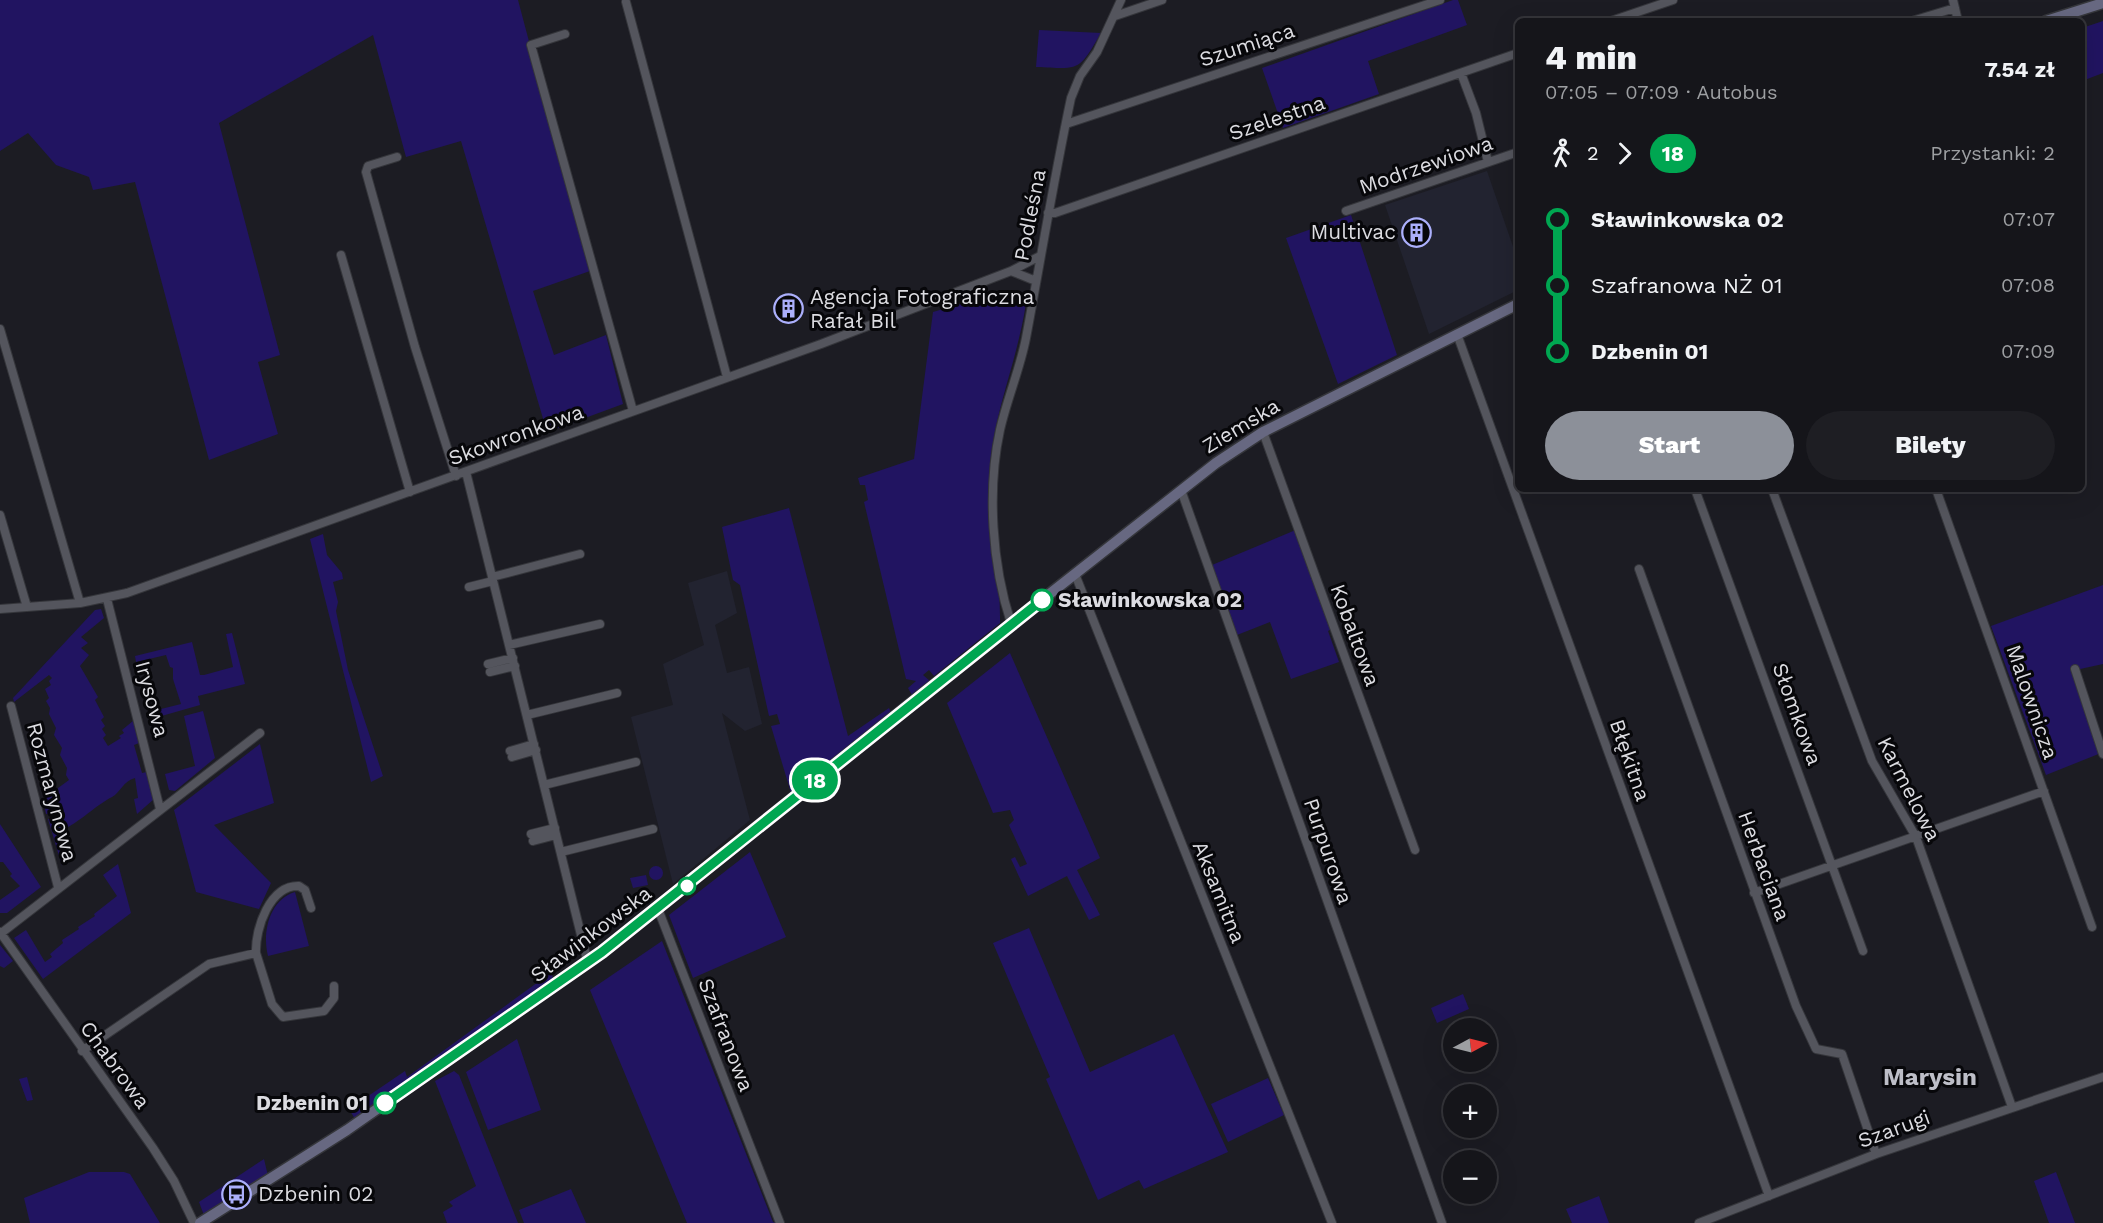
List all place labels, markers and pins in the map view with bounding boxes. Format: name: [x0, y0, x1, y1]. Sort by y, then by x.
building icon: Multivac: [1401, 216, 1433, 248]
place label: Multivac: [1311, 219, 1396, 244]
place label: Agencja Fotograficzna Rafał Bil: [810, 284, 1035, 333]
building icon: Agencja Fotograficzna Rafał Bil: [773, 293, 805, 325]
place label: Sławinkowska 02: [1058, 587, 1242, 612]
marker: Sławinkowska 02: [1031, 589, 1053, 611]
unlabelled marker: [678, 877, 696, 895]
place label: Dzbenin 01: [256, 1090, 368, 1115]
marker: Dzbenin 01: [374, 1092, 396, 1114]
bus stop icon: Dzbenin 02: [221, 1178, 253, 1210]
place label: Dzbenin 02: [258, 1181, 374, 1206]

